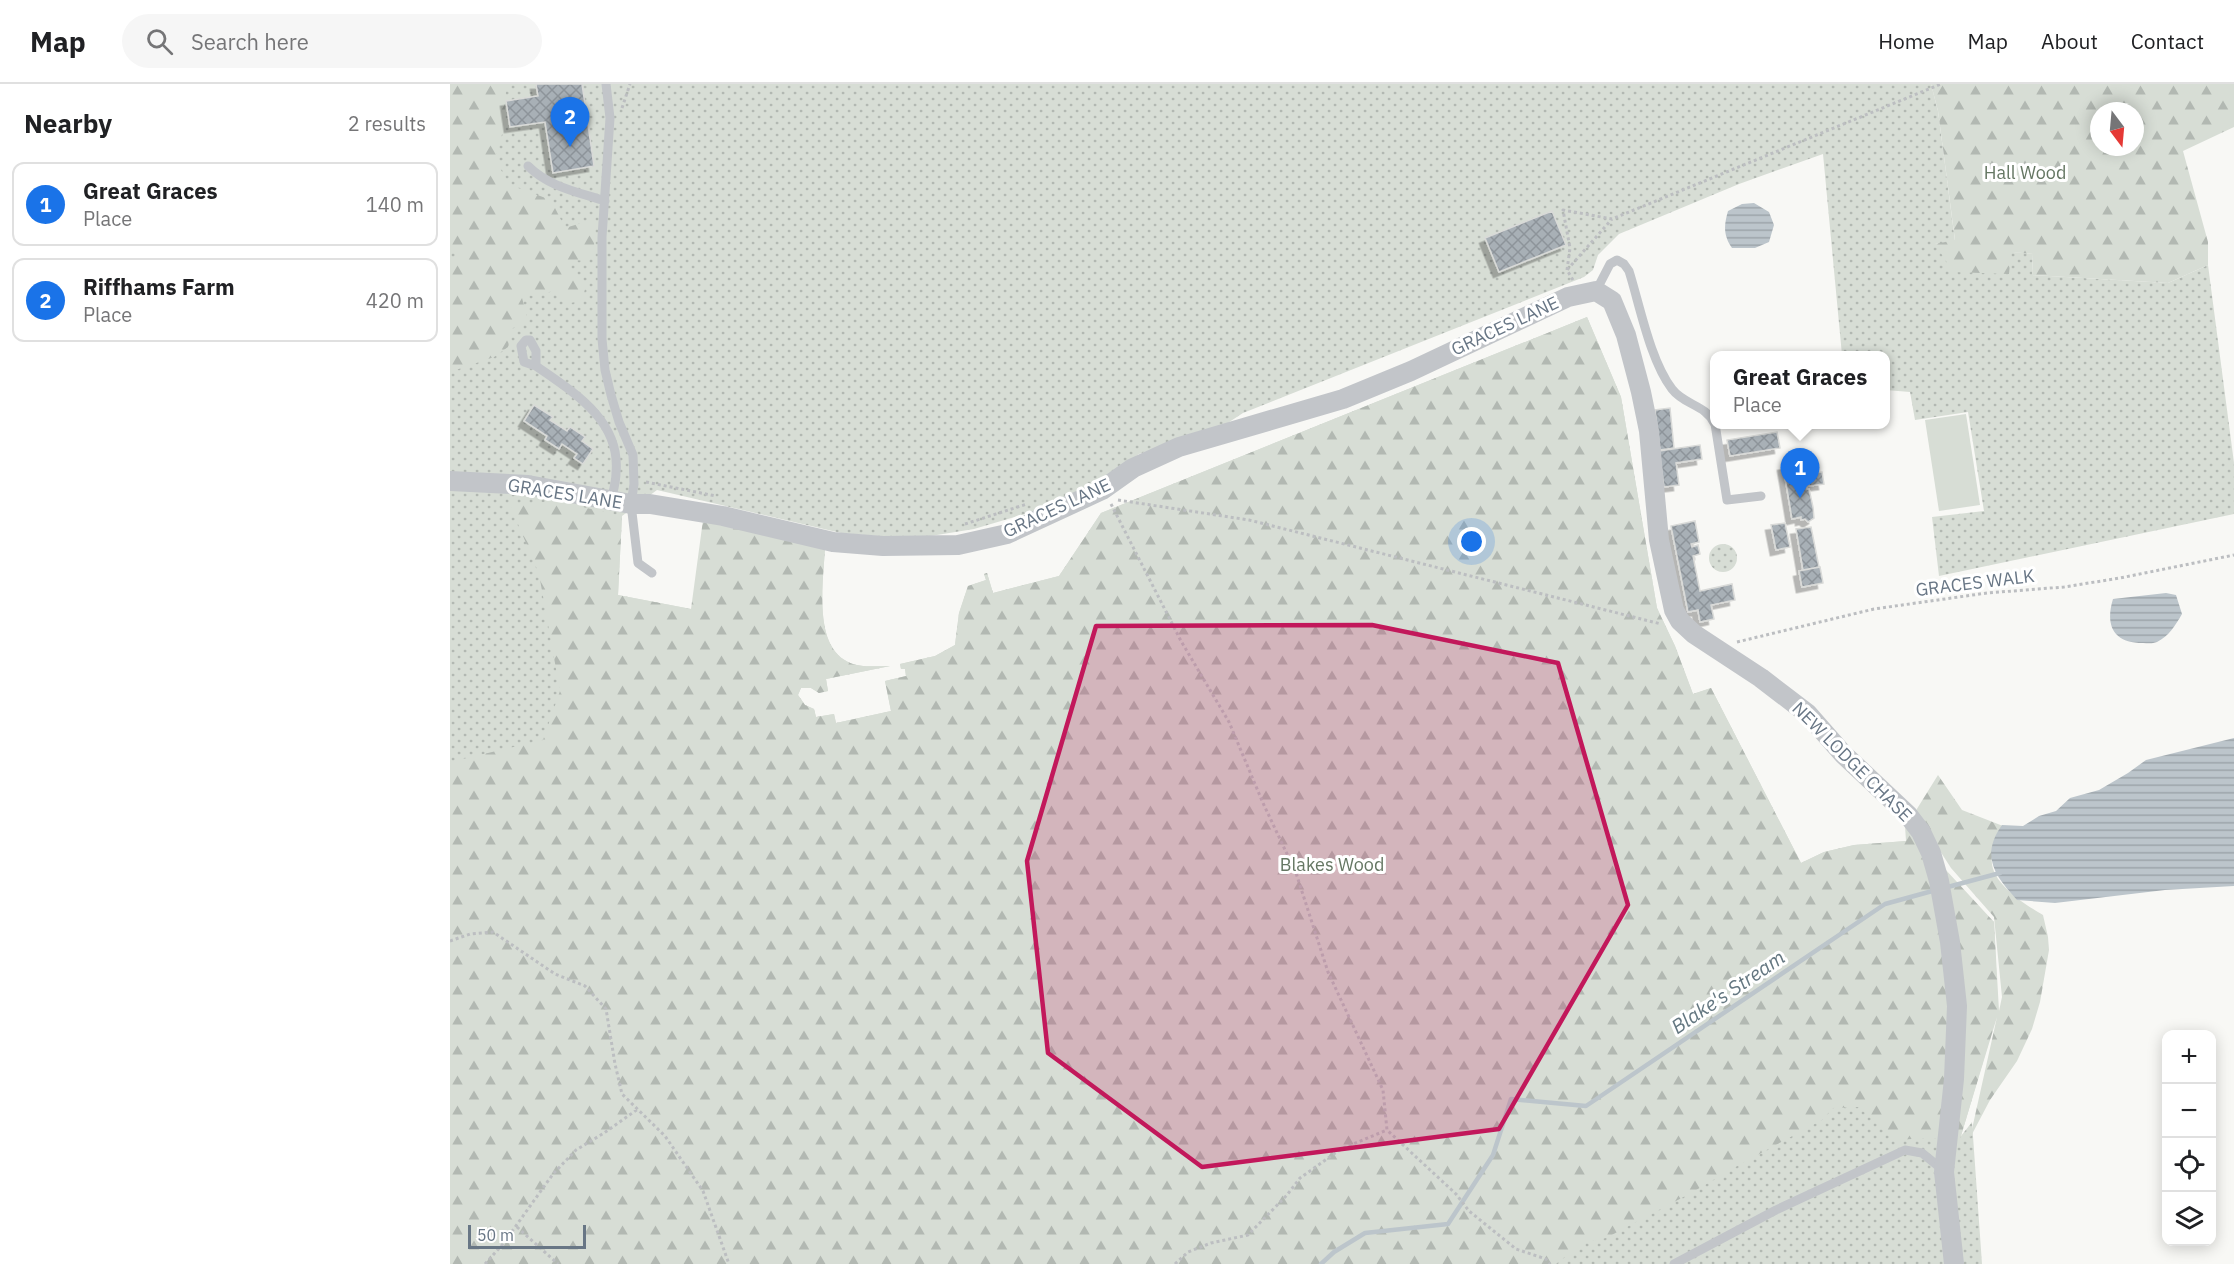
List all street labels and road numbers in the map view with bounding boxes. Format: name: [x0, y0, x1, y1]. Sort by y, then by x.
street label: GRACES LANE: [1447, 291, 1562, 360]
street label: GRACES LANE: [506, 473, 624, 514]
street label: GRACES LANE: [999, 473, 1114, 542]
street label: GRACES WALK: [1914, 564, 2036, 601]
street label: NEW LODGE CHASE: [1787, 697, 1917, 827]

